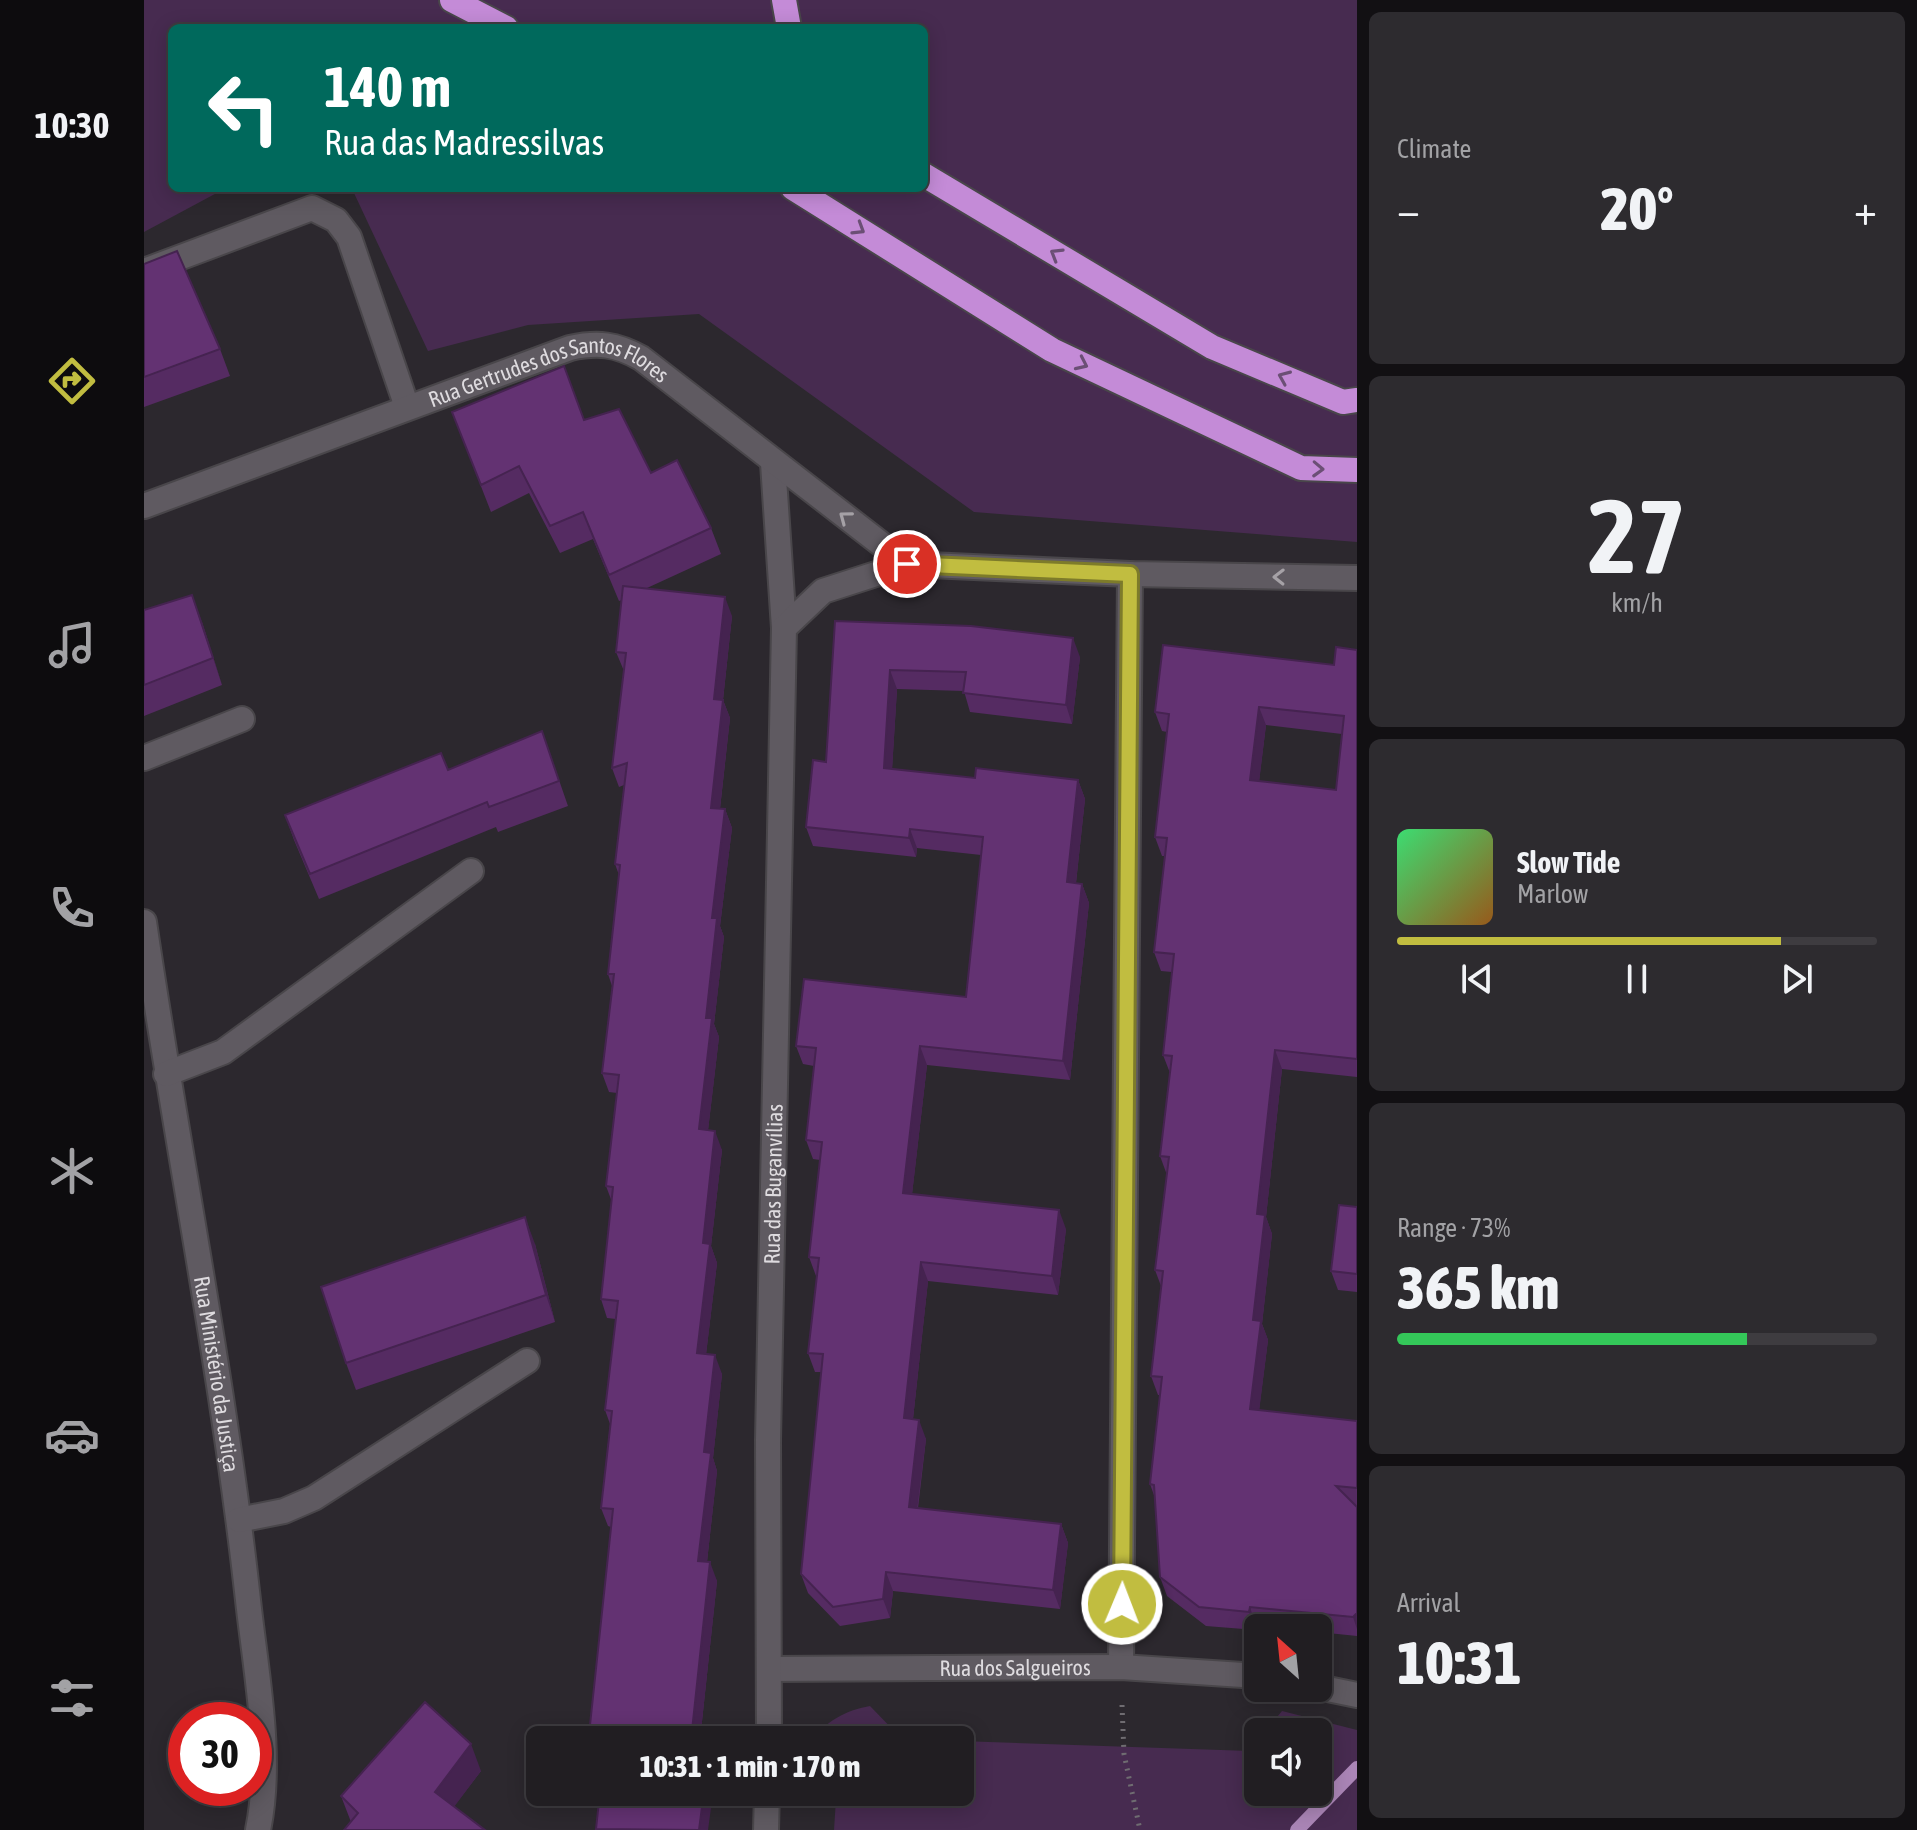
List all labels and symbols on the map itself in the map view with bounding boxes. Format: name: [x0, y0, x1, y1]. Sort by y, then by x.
one-way arrow: [850, 220, 865, 235]
one-way arrow: [1050, 248, 1065, 264]
street label: Rua Gertrudes dos Santos Flores: [425, 332, 674, 412]
one-way arrow: [1073, 354, 1088, 370]
one-way arrow: [1278, 370, 1292, 387]
one-way arrow: [1312, 460, 1325, 477]
one-way arrow: [839, 512, 854, 526]
pin: [873, 530, 941, 598]
one-way arrow: [1272, 568, 1285, 585]
street label: Rua das Buganvílias: [758, 1103, 788, 1265]
street label: Rua Ministério da Justiça: [189, 1274, 245, 1474]
position arrow: [1080, 1562, 1164, 1646]
north arrow: [1244, 1614, 1332, 1702]
street label: Rua dos Salgueiros: [939, 1654, 1091, 1681]
speed limit sign: 30: [168, 1702, 272, 1806]

